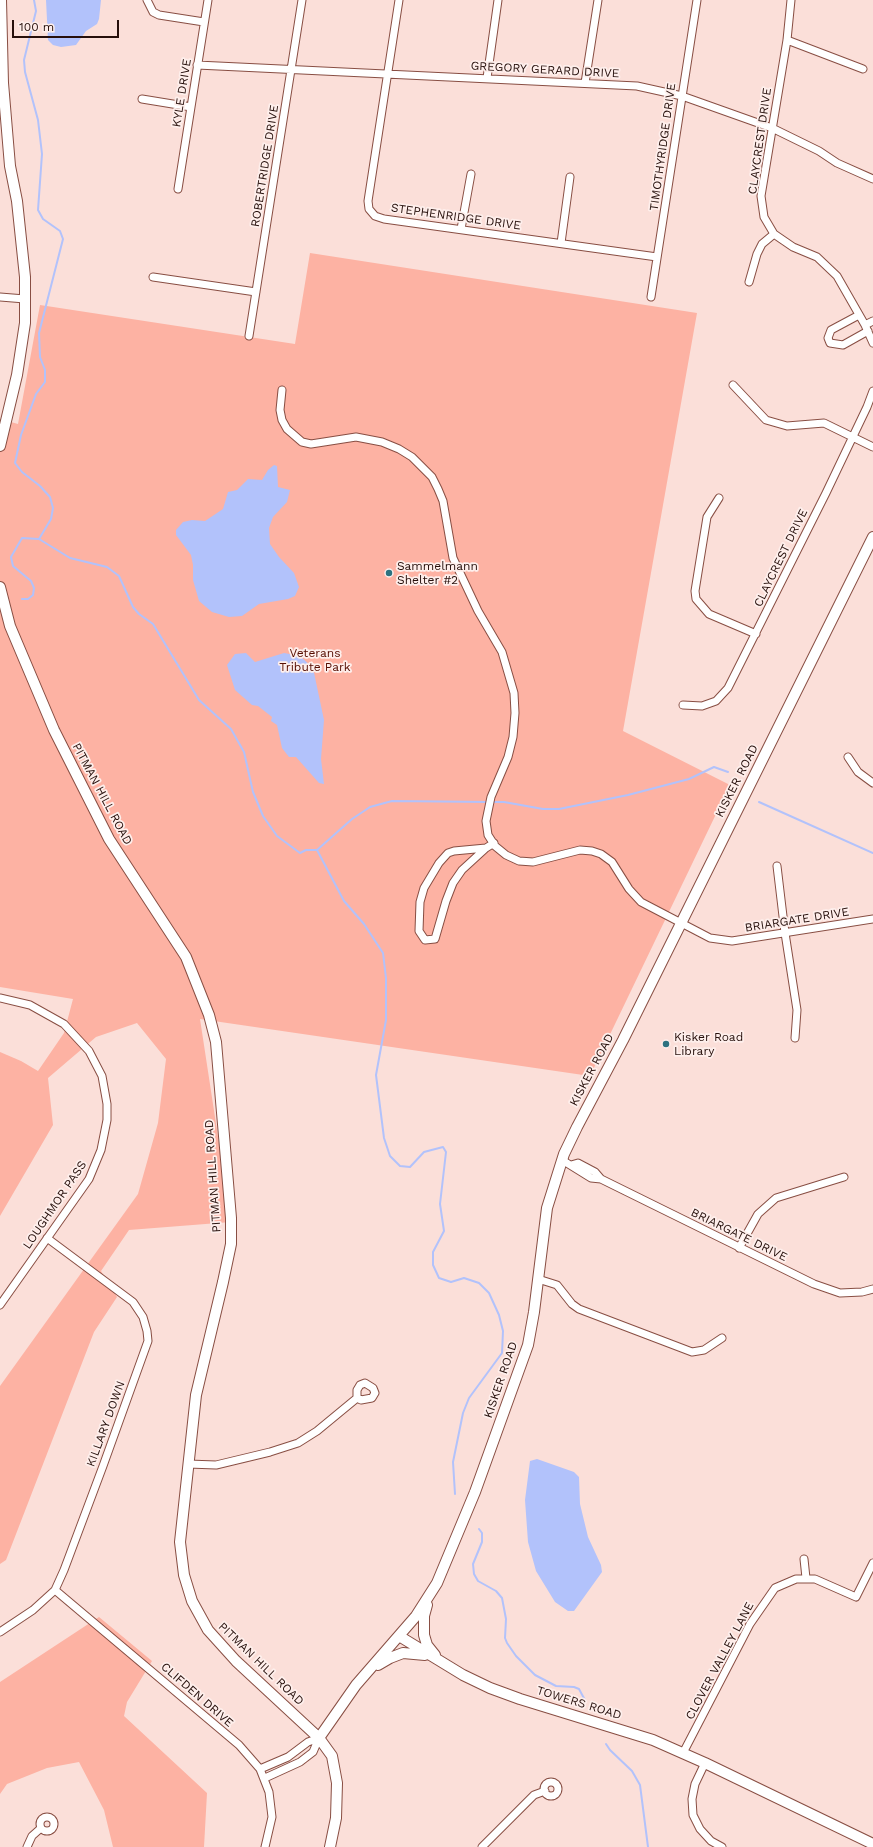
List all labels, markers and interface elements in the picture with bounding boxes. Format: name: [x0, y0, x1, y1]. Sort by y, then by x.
scale bar: [14, 12, 121, 38]
text: 100 m: [19, 20, 54, 34]
street label: KYLE DRIVE: [169, 58, 195, 128]
street label: GREGORY GERARD DRIVE: [470, 59, 620, 81]
street label: TIMOTHYRIDGE DRIVE: [647, 82, 679, 212]
street label: CLAYCREST DRIVE: [745, 87, 775, 195]
street label: ROBERTRIDGE DRIVE: [248, 104, 282, 228]
street label: STEPHENRIDGE DRIVE: [390, 201, 522, 233]
street label: CLAYCREST DRIVE: [751, 507, 811, 609]
place label: Sammelmann Shelter #2: [397, 559, 478, 587]
marker: Sammelmann Shelter #2: [384, 568, 394, 578]
park label: Veterans Tribute Park: [279, 646, 351, 674]
street label: PITMAN HILL ROAD: [69, 741, 135, 847]
street label: KISKER ROAD: [712, 742, 762, 820]
street label: BRIARGATE DRIVE: [744, 905, 850, 935]
place label: Kisker Road Library: [674, 1030, 743, 1058]
street label: KISKER ROAD: [567, 1031, 617, 1109]
marker: Kisker Road Library: [661, 1039, 671, 1049]
street label: PITMAN HILL ROAD: [202, 1119, 224, 1233]
street label: LOUGHMOR PASS: [20, 1158, 90, 1252]
street label: BRIARGATE DRIVE: [689, 1205, 789, 1265]
street label: KISKER ROAD: [481, 1340, 521, 1420]
street label: KILLARY DOWN: [84, 1379, 128, 1469]
street label: CLOVER VALLEY LANE: [683, 1600, 757, 1722]
street label: PITMAN HILL ROAD: [215, 1620, 307, 1708]
street label: CLIFDEN DRIVE: [158, 1660, 236, 1730]
street label: TOWERS ROAD: [535, 1683, 623, 1723]

